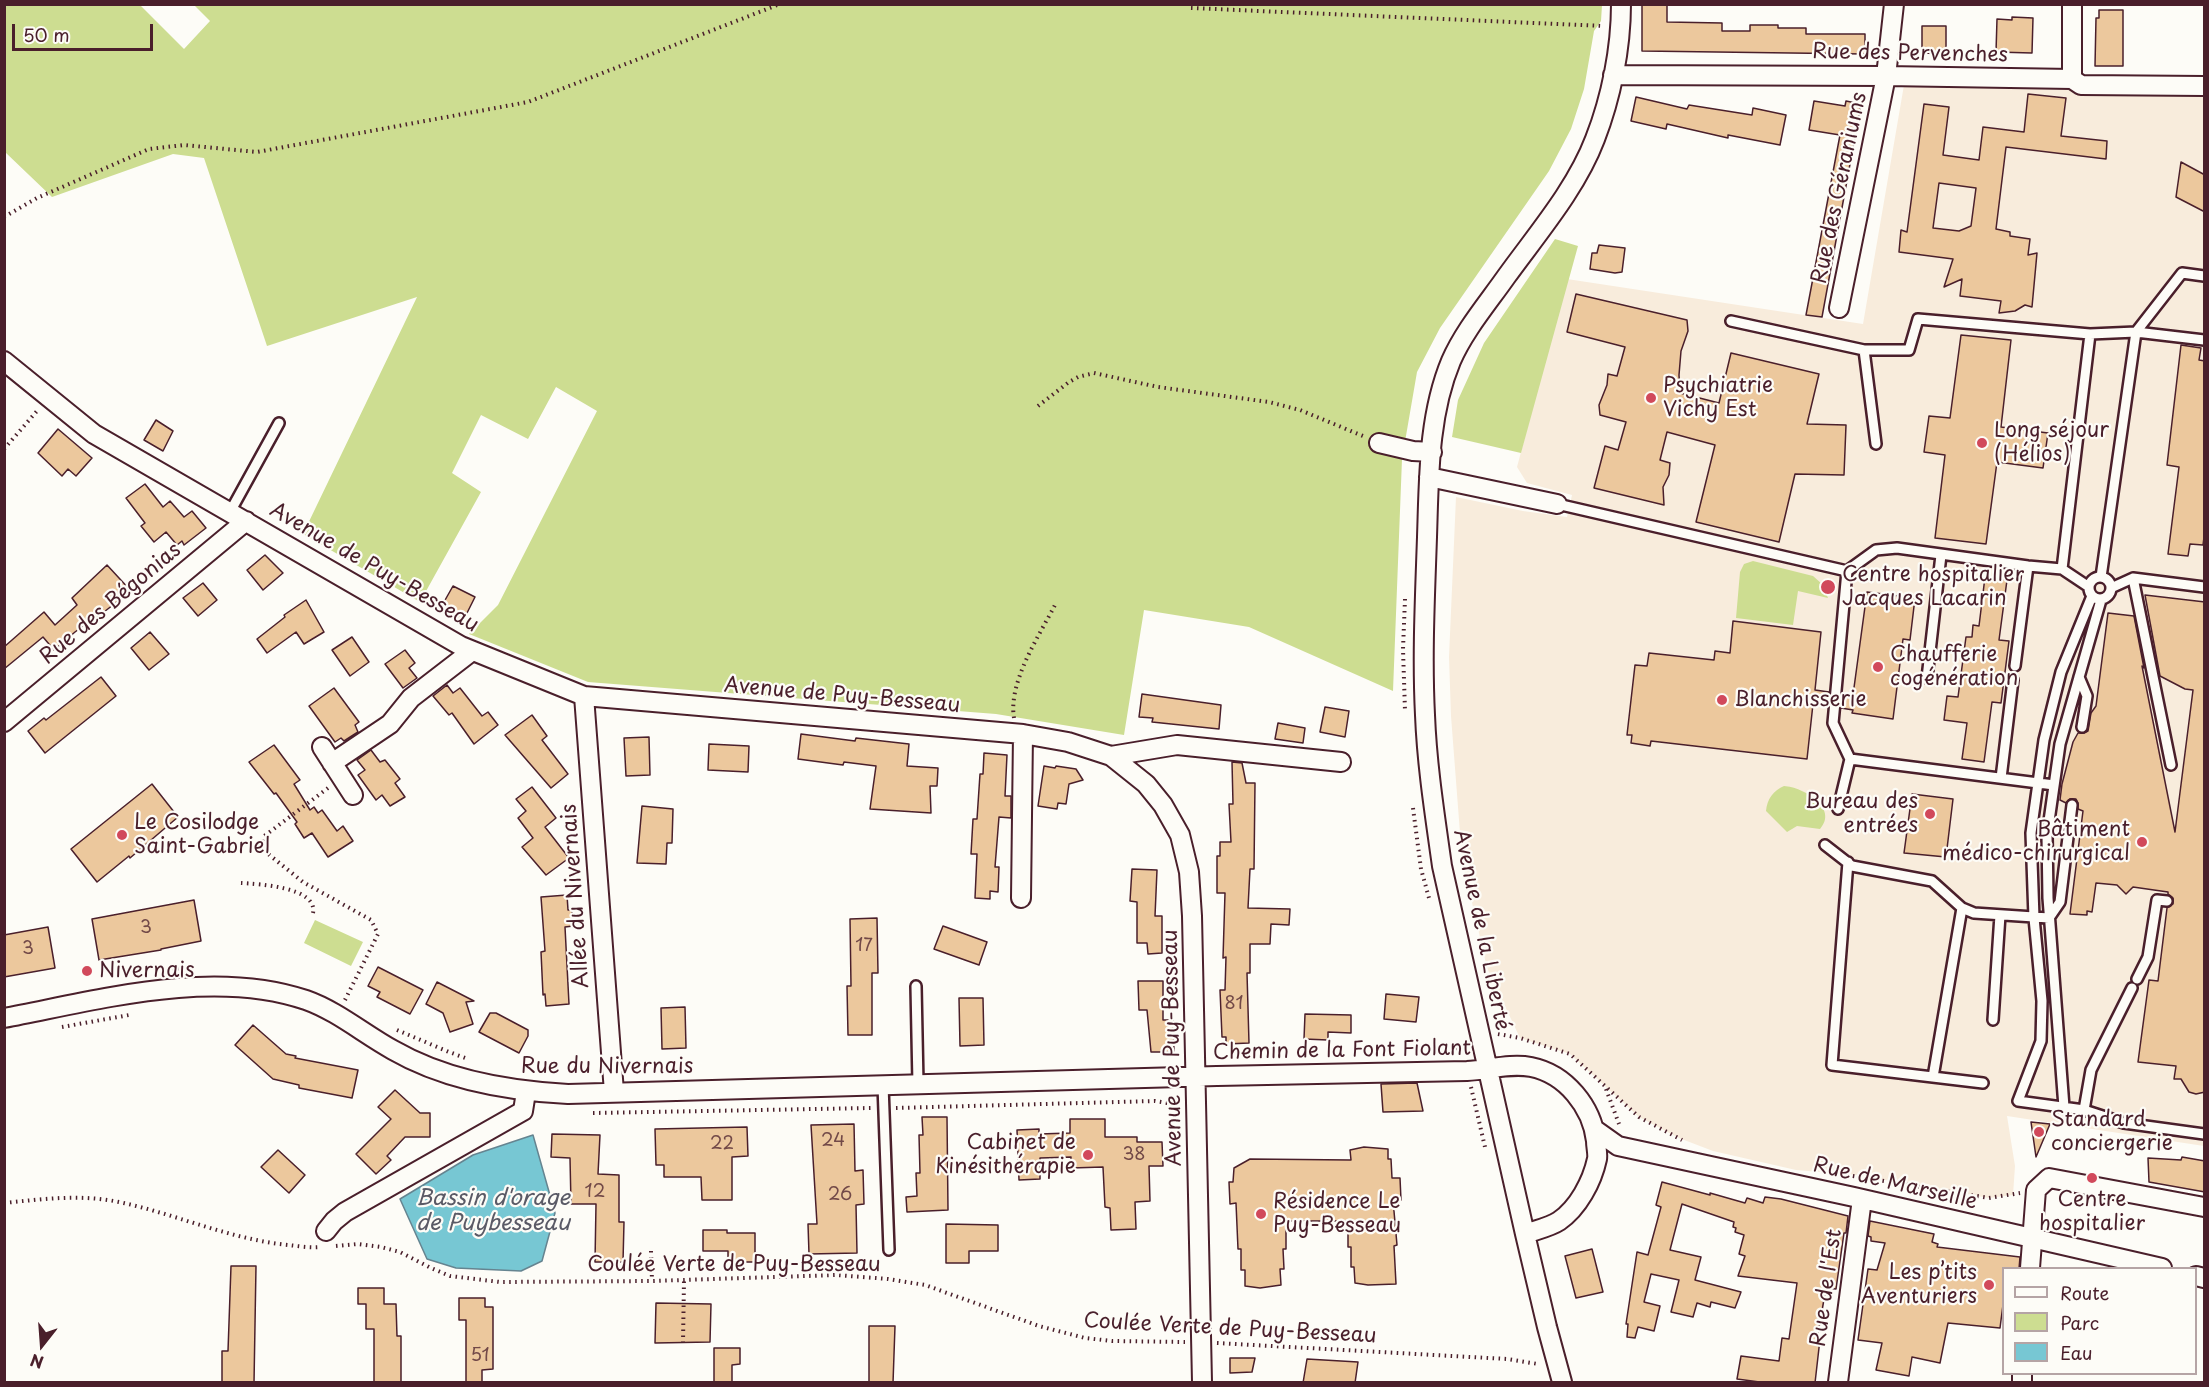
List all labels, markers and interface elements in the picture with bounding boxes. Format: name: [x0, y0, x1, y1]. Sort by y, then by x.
scale bar: [15, 12, 156, 50]
text: 50 m: [23, 21, 70, 48]
street label: Rue des Pervenches: [1812, 40, 2008, 68]
street label: Rue des Géraniums: [1807, 90, 1873, 286]
place label: Psychiatrie Vichy Est: [1663, 373, 1773, 423]
marker: Psychiatrie Vichy Est: [1644, 391, 1658, 405]
place label: Long séjour (Hélios): [1994, 418, 2109, 468]
marker: Long séjour (Hélios): [1975, 436, 1989, 450]
street label: Avenue de Puy-Besseau: [265, 498, 483, 638]
street label: Rue des Bégonias: [36, 538, 186, 670]
place label: Centre hospitalier Jacques Lacarin: [1842, 562, 2024, 612]
marker: Centre hospitalier Jacques Lacarin: [1819, 578, 1837, 596]
place label: Chaufferie cogénération: [1890, 642, 2018, 692]
marker: Chaufferie cogénération: [1871, 660, 1885, 674]
street label: Avenue de Puy-Besseau: [723, 673, 961, 719]
place label: Blanchisserie: [1734, 687, 1867, 713]
marker: Blanchisserie: [1715, 693, 1729, 707]
place label: Bureau des entrées: [1805, 789, 1918, 839]
street label: Allée du Nivernais: [557, 803, 595, 989]
marker: Bureau des entrées: [1923, 807, 1937, 821]
place label: Le Cosilodge Saint-Gabriel: [134, 810, 270, 860]
place label: Bâtiment médico-chirurgical: [1942, 817, 2130, 867]
street label: Avenue de la Liberté: [1447, 827, 1515, 1033]
marker: Le Cosilodge Saint-Gabriel: [115, 828, 129, 842]
marker: Bâtiment médico-chirurgical: [2135, 835, 2149, 849]
house number: 3: [140, 917, 152, 939]
street label: Avenue de Puy-Besseau: [1158, 929, 1188, 1167]
house number: 17: [855, 935, 873, 957]
house number: 3: [22, 938, 34, 960]
place label: Nivernais: [99, 958, 195, 984]
marker: Nivernais: [80, 964, 94, 978]
house number: 81: [1224, 993, 1244, 1015]
street label: Chemin de la Font Fiolant: [1213, 1036, 1471, 1066]
street label: Rue du Nivernais: [521, 1054, 693, 1080]
place label: Standard conciergerie: [2051, 1107, 2173, 1157]
marker: Standard conciergerie: [2032, 1125, 2046, 1139]
house number: 24: [821, 1130, 845, 1152]
place label: Cabinet de Kinésithérapie: [935, 1130, 1076, 1180]
house number: 22: [710, 1133, 734, 1155]
house number: 38: [1122, 1144, 1146, 1166]
marker: Cabinet de Kinésithérapie: [1081, 1148, 1095, 1162]
street label: Rue de Marseille: [1810, 1153, 1980, 1215]
marker: Centre hospitalier: [2085, 1171, 2099, 1185]
house number: 12: [585, 1181, 605, 1203]
house number: 26: [828, 1184, 852, 1206]
water label: Bassin d'orage de Puybesseau: [416, 1186, 570, 1238]
place label: Centre hospitalier: [2039, 1187, 2145, 1237]
place label: Résidence Le Puy-Besseau: [1273, 1189, 1401, 1239]
marker: Résidence Le Puy-Besseau: [1254, 1207, 1268, 1221]
street label: Rue de l'Est: [1806, 1228, 1848, 1348]
street label: Coulée Verte de Puy-Besseau: [587, 1252, 881, 1278]
place label: Les p’tits Aventuriers: [1861, 1260, 1977, 1310]
legend: [2002, 1267, 2197, 1375]
marker: Les p’tits Aventuriers: [1982, 1278, 1996, 1292]
text: Route: [2060, 1279, 2109, 1306]
street label: Coulée Verte de Puy-Besseau: [1083, 1309, 1377, 1349]
text: Parc: [2060, 1309, 2099, 1336]
north arrow: [12, 1315, 72, 1375]
text: Eau: [2060, 1339, 2092, 1366]
house number: 51: [470, 1345, 490, 1367]
text: N: [27, 1349, 46, 1376]

